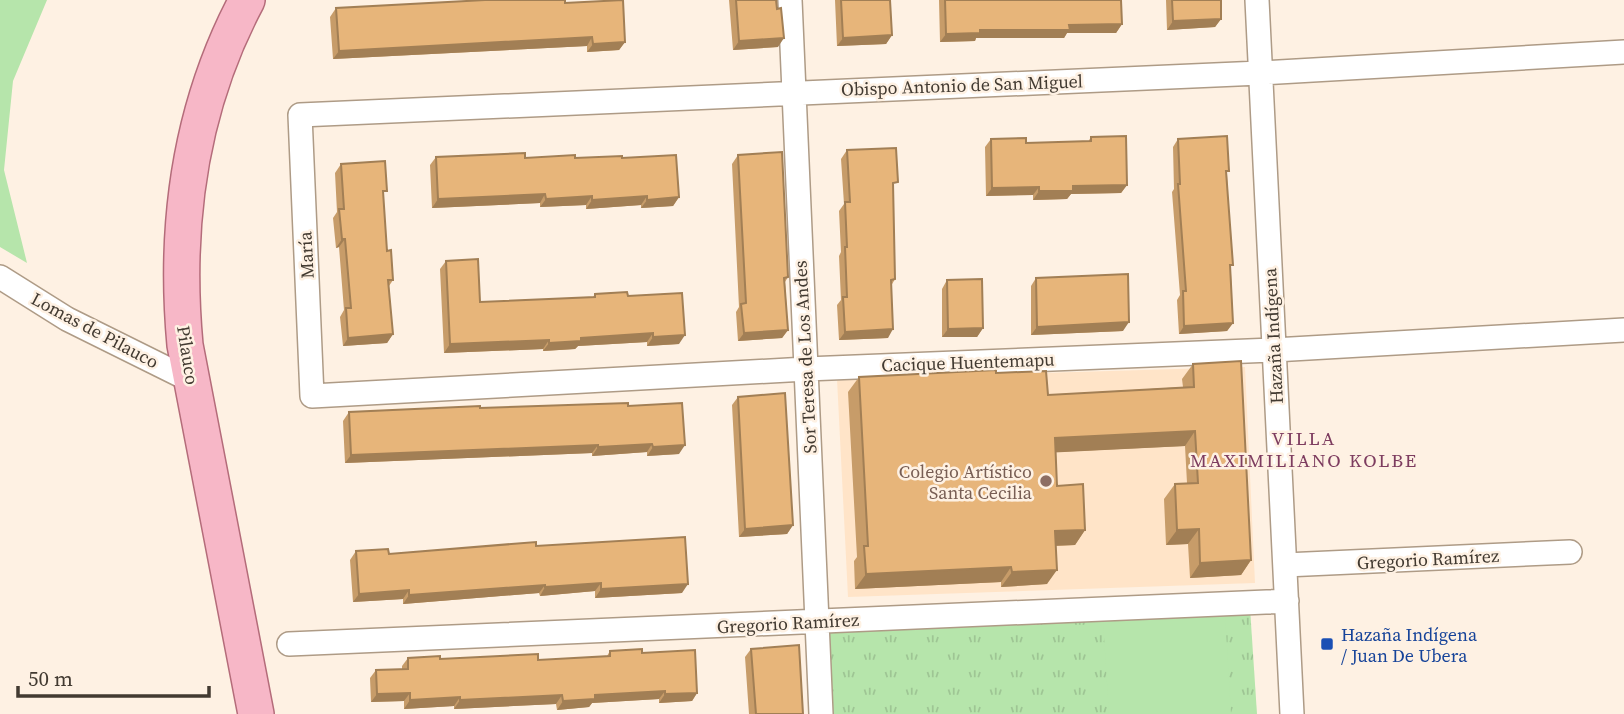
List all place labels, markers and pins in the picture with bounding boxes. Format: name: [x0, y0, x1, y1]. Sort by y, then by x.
place label: Colegio Artístico Santa Cecilia: [899, 459, 1033, 505]
marker: Colegio Artístico Santa Cecilia: [1038, 473, 1054, 489]
place label: Hazaña Indígena / Juan De Ubera: [1341, 622, 1478, 668]
marker: Hazaña Indígena / Juan De Ubera: [1319, 636, 1335, 652]

